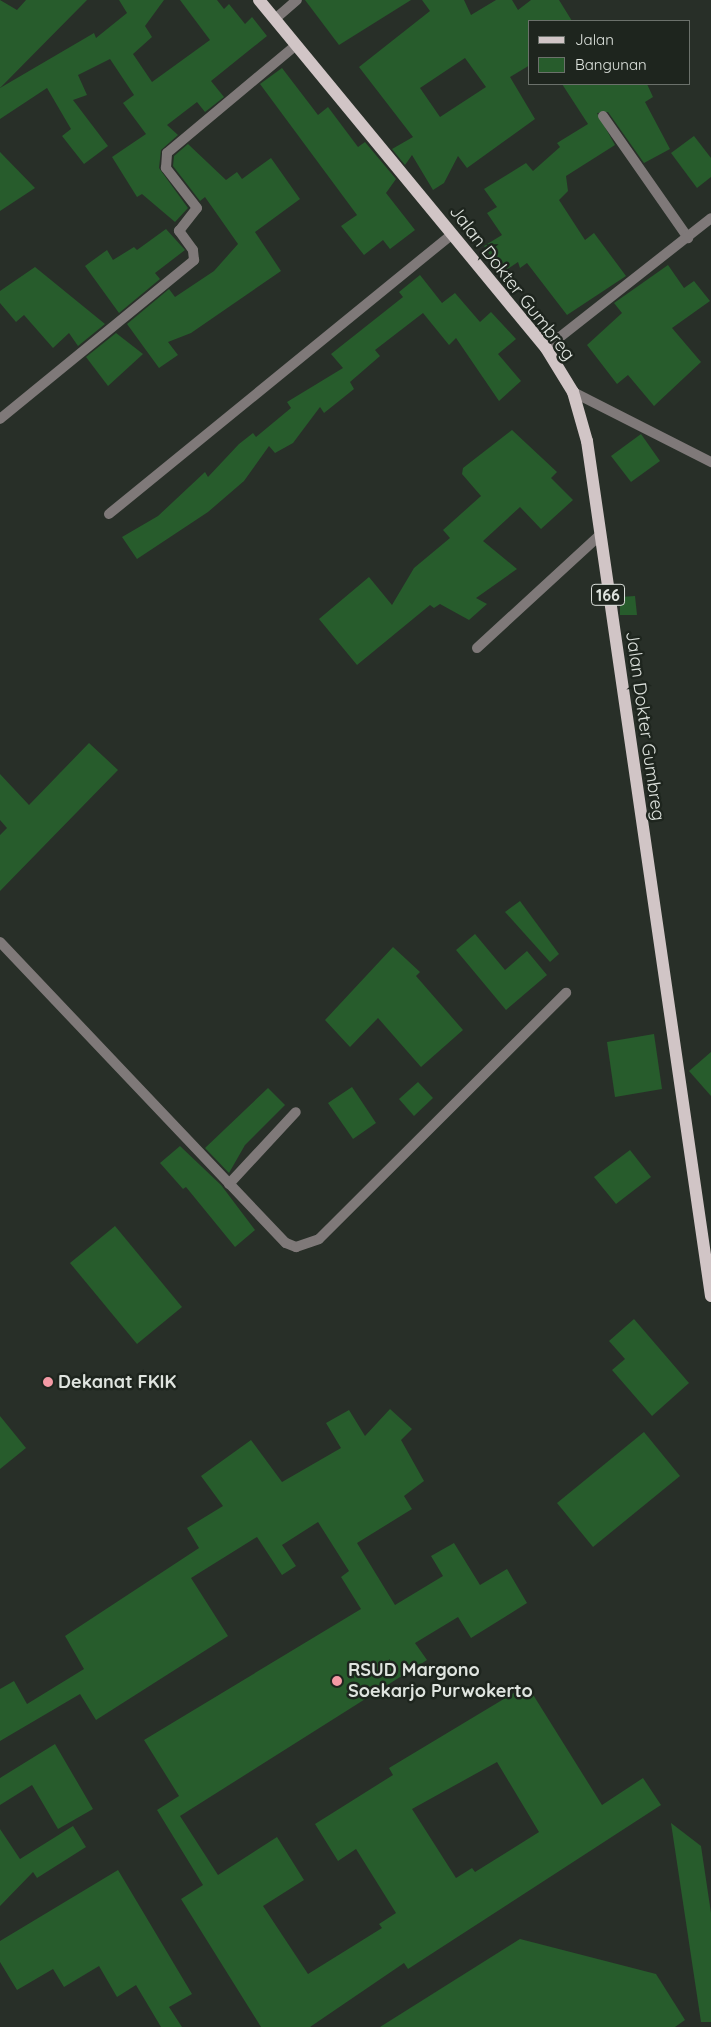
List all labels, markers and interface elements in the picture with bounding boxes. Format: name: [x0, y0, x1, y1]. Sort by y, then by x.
legend: [528, 20, 691, 85]
text: Jalan: [575, 30, 614, 49]
text: Bangunan: [575, 55, 647, 74]
street label: Jalan Dokter Gumbreg: [445, 201, 579, 365]
road number: 166: [590, 582, 626, 608]
street label: Jalan Dokter Gumbreg: [621, 630, 669, 822]
place label: Dekanat FKIK: [58, 1371, 176, 1393]
marker: Dekanat FKIK: [42, 1376, 54, 1388]
place label: RSUD Margono Soekarjo Purwokerto: [348, 1660, 533, 1702]
marker: RSUD Margono Soekarjo Purwokerto: [330, 1674, 344, 1688]

